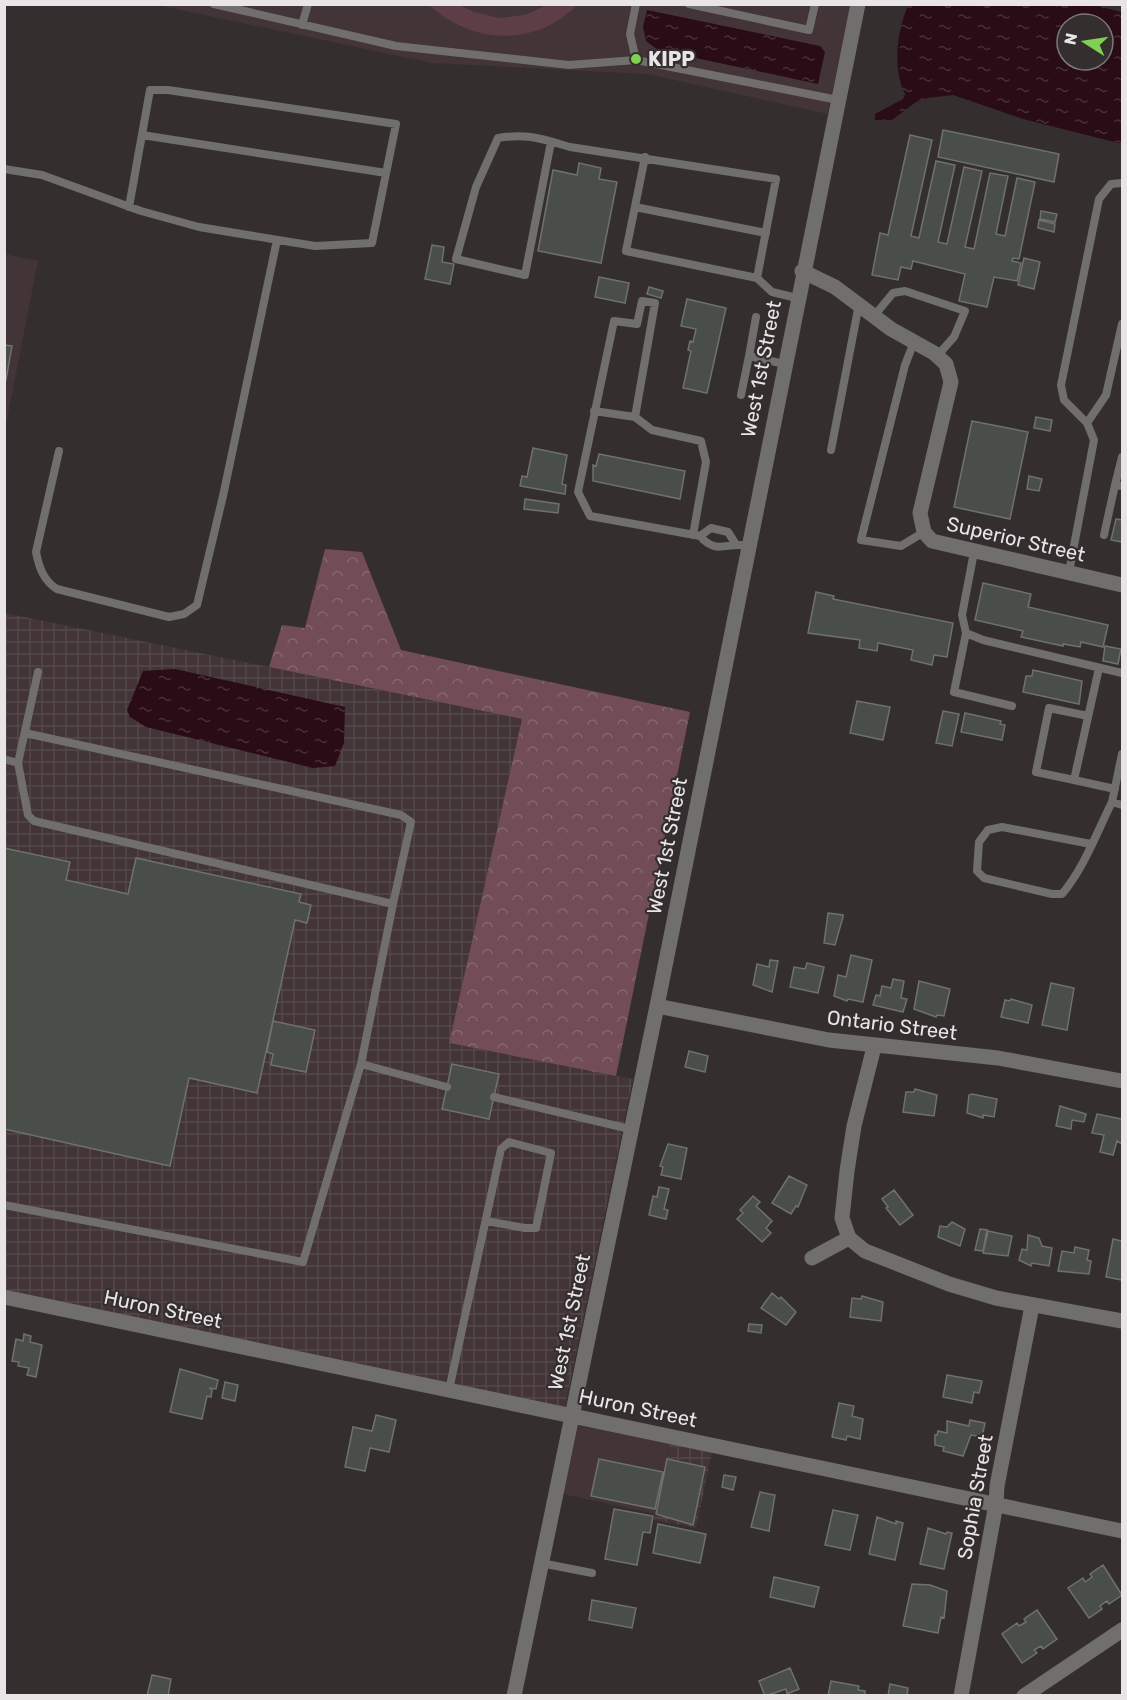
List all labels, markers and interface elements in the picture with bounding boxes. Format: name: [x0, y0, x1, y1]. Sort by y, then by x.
north arrow: [1055, 12, 1115, 72]
text: N: [1060, 31, 1081, 47]
place label: KIPP: [648, 47, 695, 71]
marker: KIPP: [629, 52, 643, 66]
street label: West 1st Street: [736, 298, 786, 440]
street label: Superior Street: [944, 511, 1088, 567]
street label: West 1st Street: [642, 775, 692, 917]
street label: Ontario Street: [826, 1005, 959, 1045]
street label: West 1st Street: [543, 1251, 595, 1392]
street label: Huron Street: [102, 1285, 224, 1333]
street label: Huron Street: [577, 1384, 699, 1432]
street label: Sophia Street: [952, 1432, 998, 1561]

